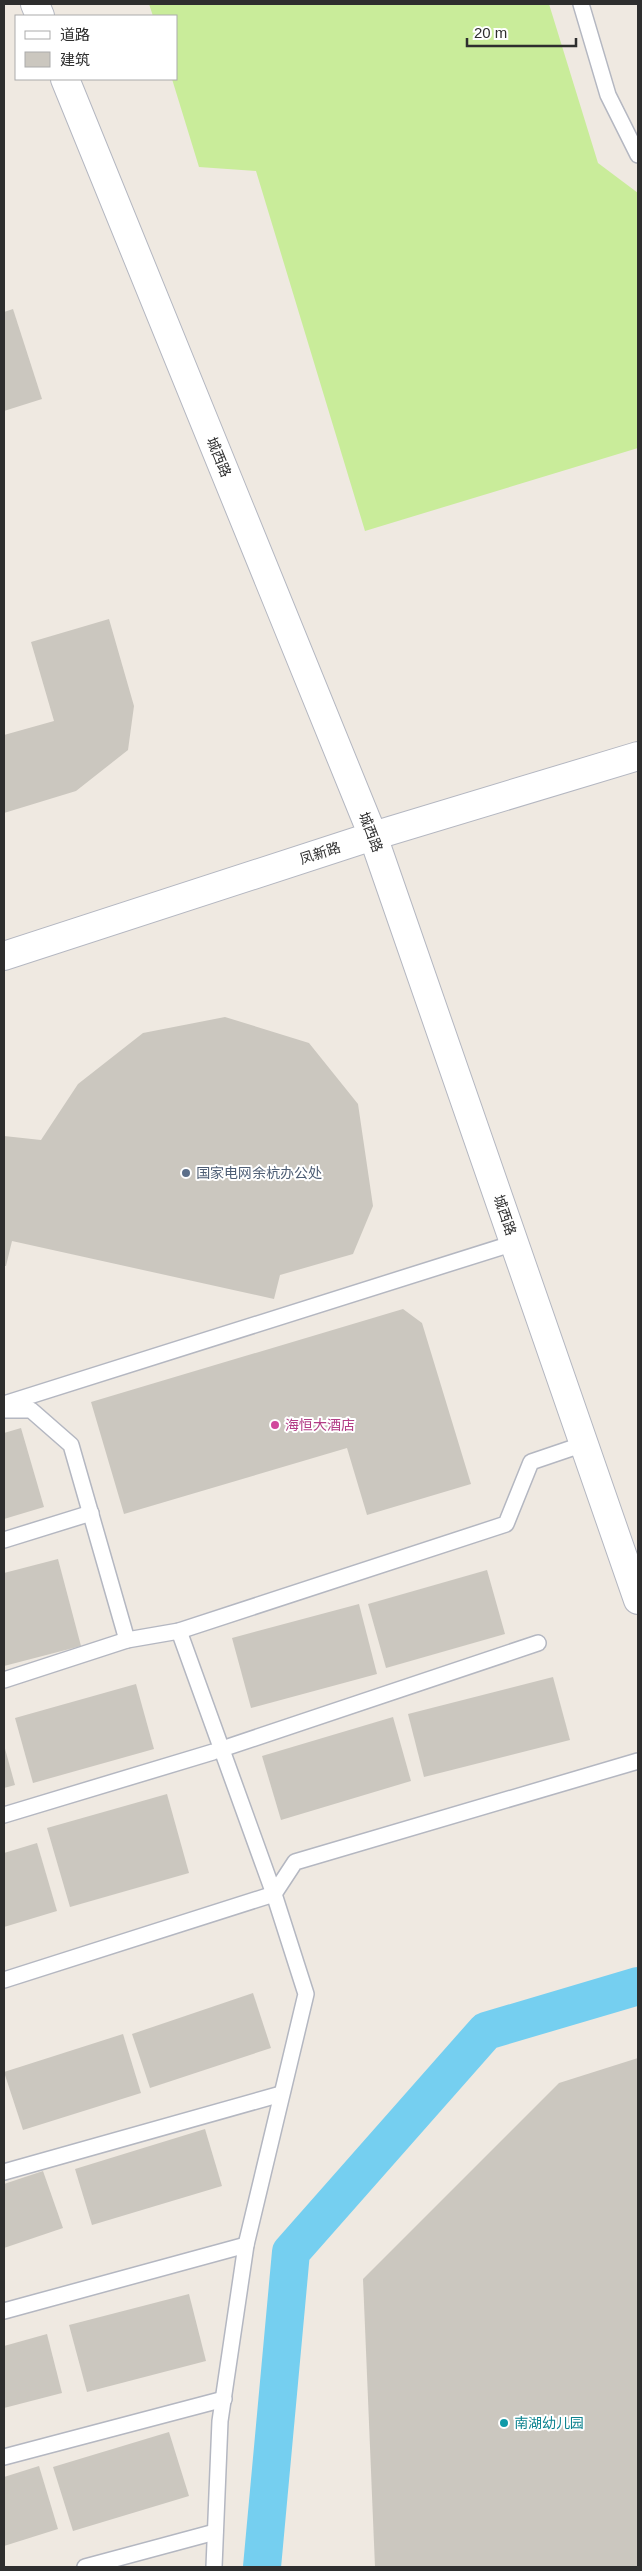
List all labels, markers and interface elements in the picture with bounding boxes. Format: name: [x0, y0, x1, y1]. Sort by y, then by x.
legend: [15, 15, 178, 80]
scale bar: [467, 15, 576, 47]
text: 20 m: [474, 24, 507, 41]
text: 道路: [60, 26, 90, 43]
text: 建筑: [60, 51, 90, 68]
street label: 城西路: [204, 435, 234, 479]
street label: 城西路: [356, 810, 386, 854]
street label: 凤新路: [298, 839, 342, 867]
place label: 国家电网余杭办公处: [196, 1165, 322, 1181]
marker: 国家电网余杭办公处: [180, 1167, 192, 1179]
street label: 城西路: [491, 1193, 519, 1237]
place label: 海恒大酒店: [285, 1417, 355, 1433]
marker: 海恒大酒店: [269, 1419, 281, 1431]
place label: 南湖幼儿园: [514, 2415, 584, 2431]
marker: 南湖幼儿园: [498, 2417, 510, 2429]

